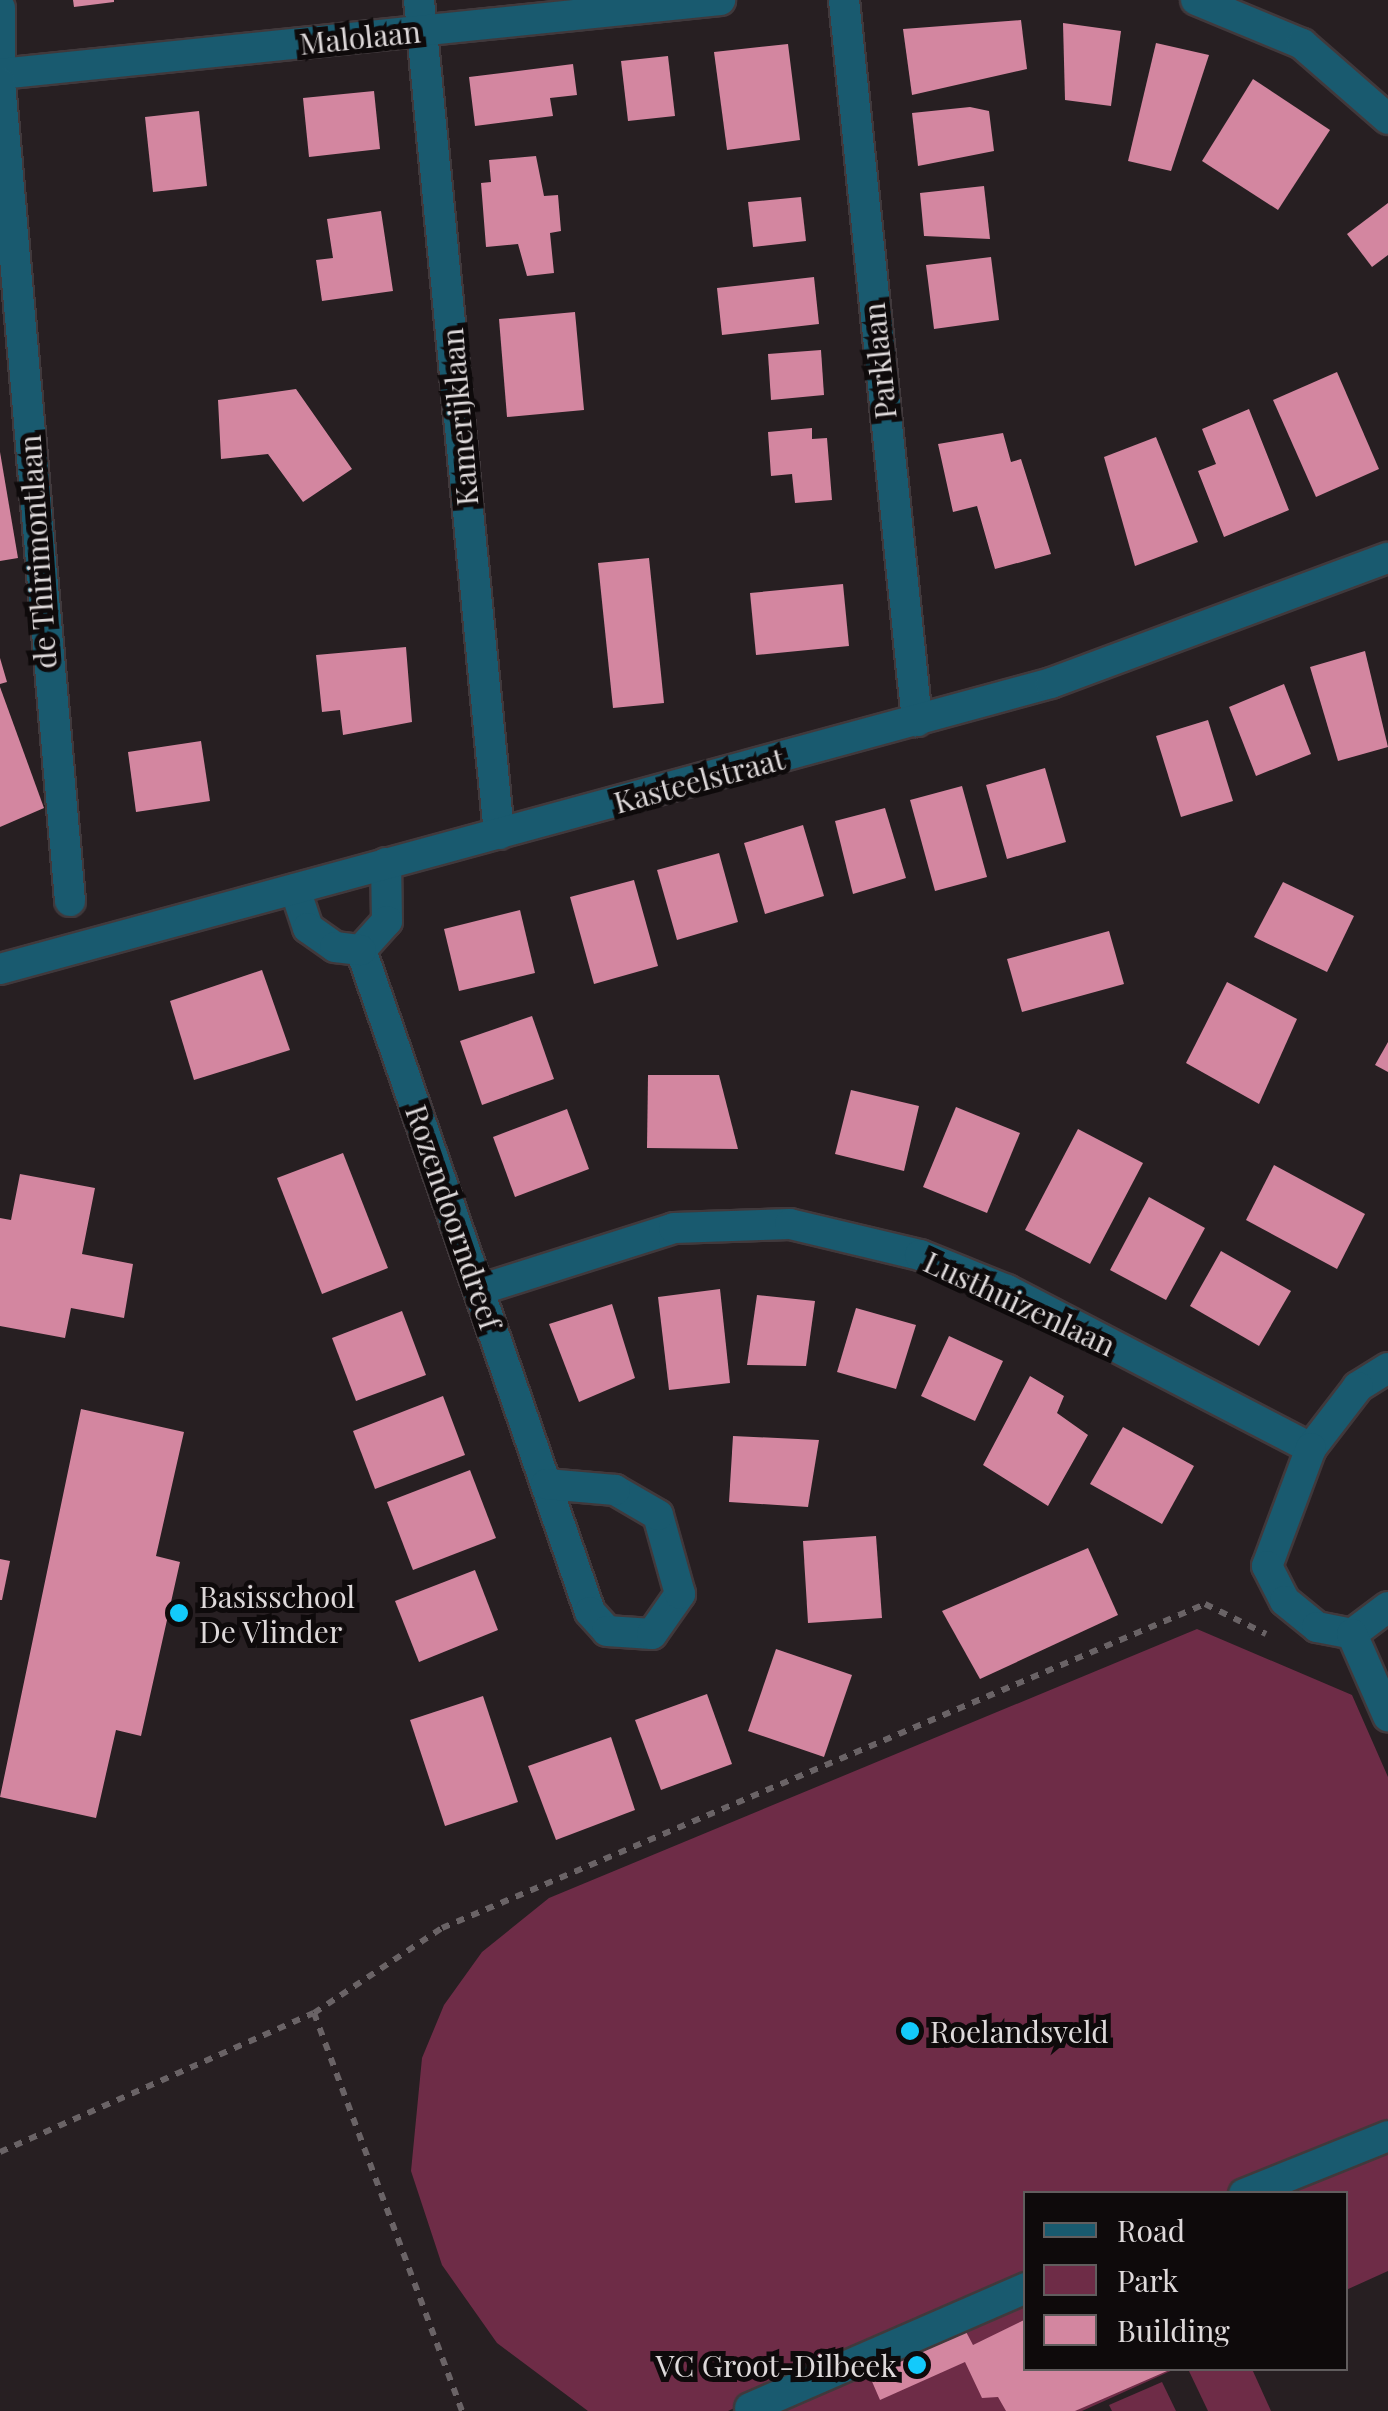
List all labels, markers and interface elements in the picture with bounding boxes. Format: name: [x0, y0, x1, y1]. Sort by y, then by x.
street label: Malolaan: [298, 13, 422, 61]
street label: Parklaan: [855, 301, 903, 421]
street label: Kamerijklaan: [433, 327, 485, 507]
street label: de Thirimontlaan: [11, 433, 63, 671]
street label: Kasteelstraat: [610, 740, 788, 820]
street label: Rozendoorndreef: [399, 1100, 509, 1334]
street label: Lusthuizenlaan: [919, 1243, 1121, 1363]
place label: Basisschool De Vlinder: [199, 1578, 355, 1648]
marker: Basisschool De Vlinder: [168, 1602, 190, 1624]
place label: Roelandsveld: [930, 2013, 1109, 2049]
marker: Roelandsveld: [899, 2020, 921, 2042]
legend: [1023, 2191, 1348, 2371]
text: Road: [1117, 2210, 1185, 2250]
text: Park: [1117, 2260, 1179, 2300]
text: Building: [1117, 2310, 1230, 2350]
place label: VC Groot-Dilbeek: [655, 2347, 897, 2383]
marker: VC Groot-Dilbeek: [906, 2354, 928, 2376]

